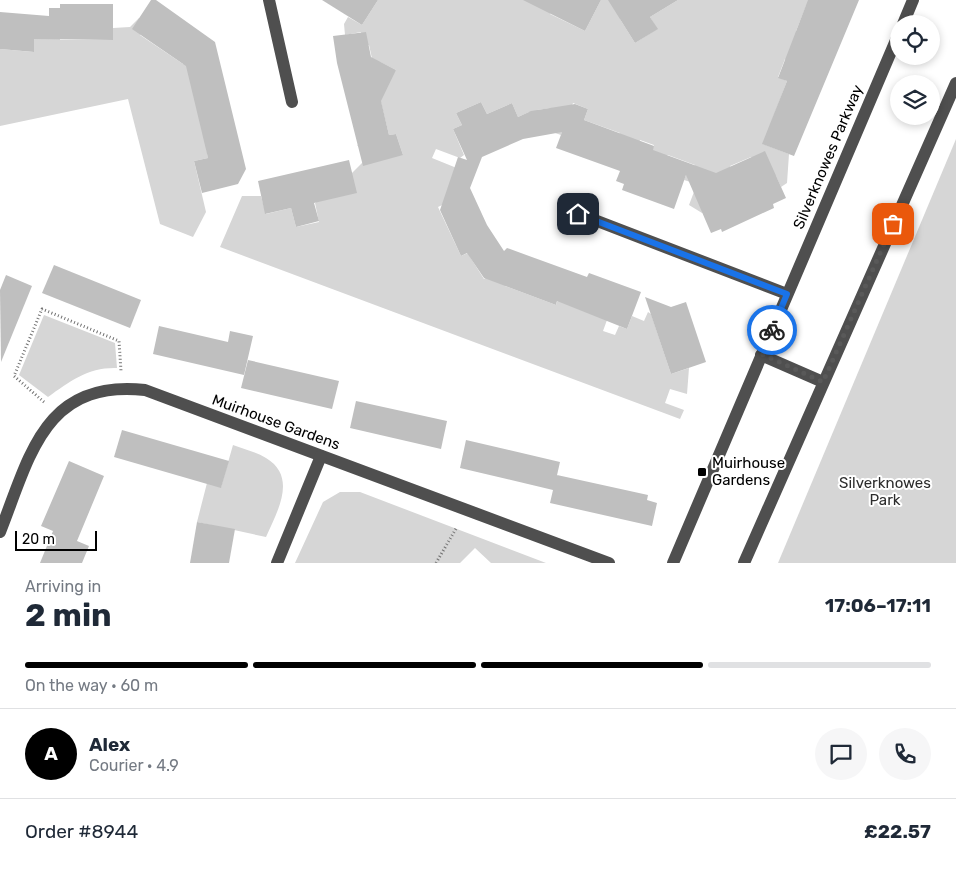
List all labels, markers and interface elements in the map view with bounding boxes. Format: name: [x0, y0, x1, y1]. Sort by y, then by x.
map controls: [890, 15, 940, 125]
button: locate: [890, 15, 940, 65]
button: layers: [890, 75, 940, 125]
street label: Silverknowes Parkway: [789, 82, 867, 232]
pin: [557, 193, 599, 235]
icon: home: [564, 200, 592, 228]
pin: [872, 203, 914, 245]
icon: bag: [879, 210, 907, 238]
courier: [747, 305, 797, 355]
icon: bike: [758, 316, 786, 344]
street label: Muirhouse Gardens: [210, 390, 343, 454]
place label: Muirhouse Gardens: [712, 454, 785, 489]
marker: Muirhouse Gardens: [696, 466, 708, 478]
park label: Silverknowes Park: [839, 474, 931, 509]
scale bar: [15, 528, 98, 551]
text: 20 m: [22, 531, 55, 548]
text: Arriving in: [25, 577, 101, 596]
text: 17:06–17:11: [825, 594, 931, 617]
text: 2 min: [25, 596, 112, 634]
text: On the way · 60 m: [25, 676, 158, 695]
button: chat: [815, 728, 867, 780]
button: phone: [879, 728, 931, 780]
text: Alex: [89, 733, 130, 756]
text: A: [44, 742, 58, 765]
text: Courier · 4.9: [89, 756, 179, 775]
text: Order #8944: [25, 820, 138, 843]
text: £22.57: [864, 820, 931, 843]

